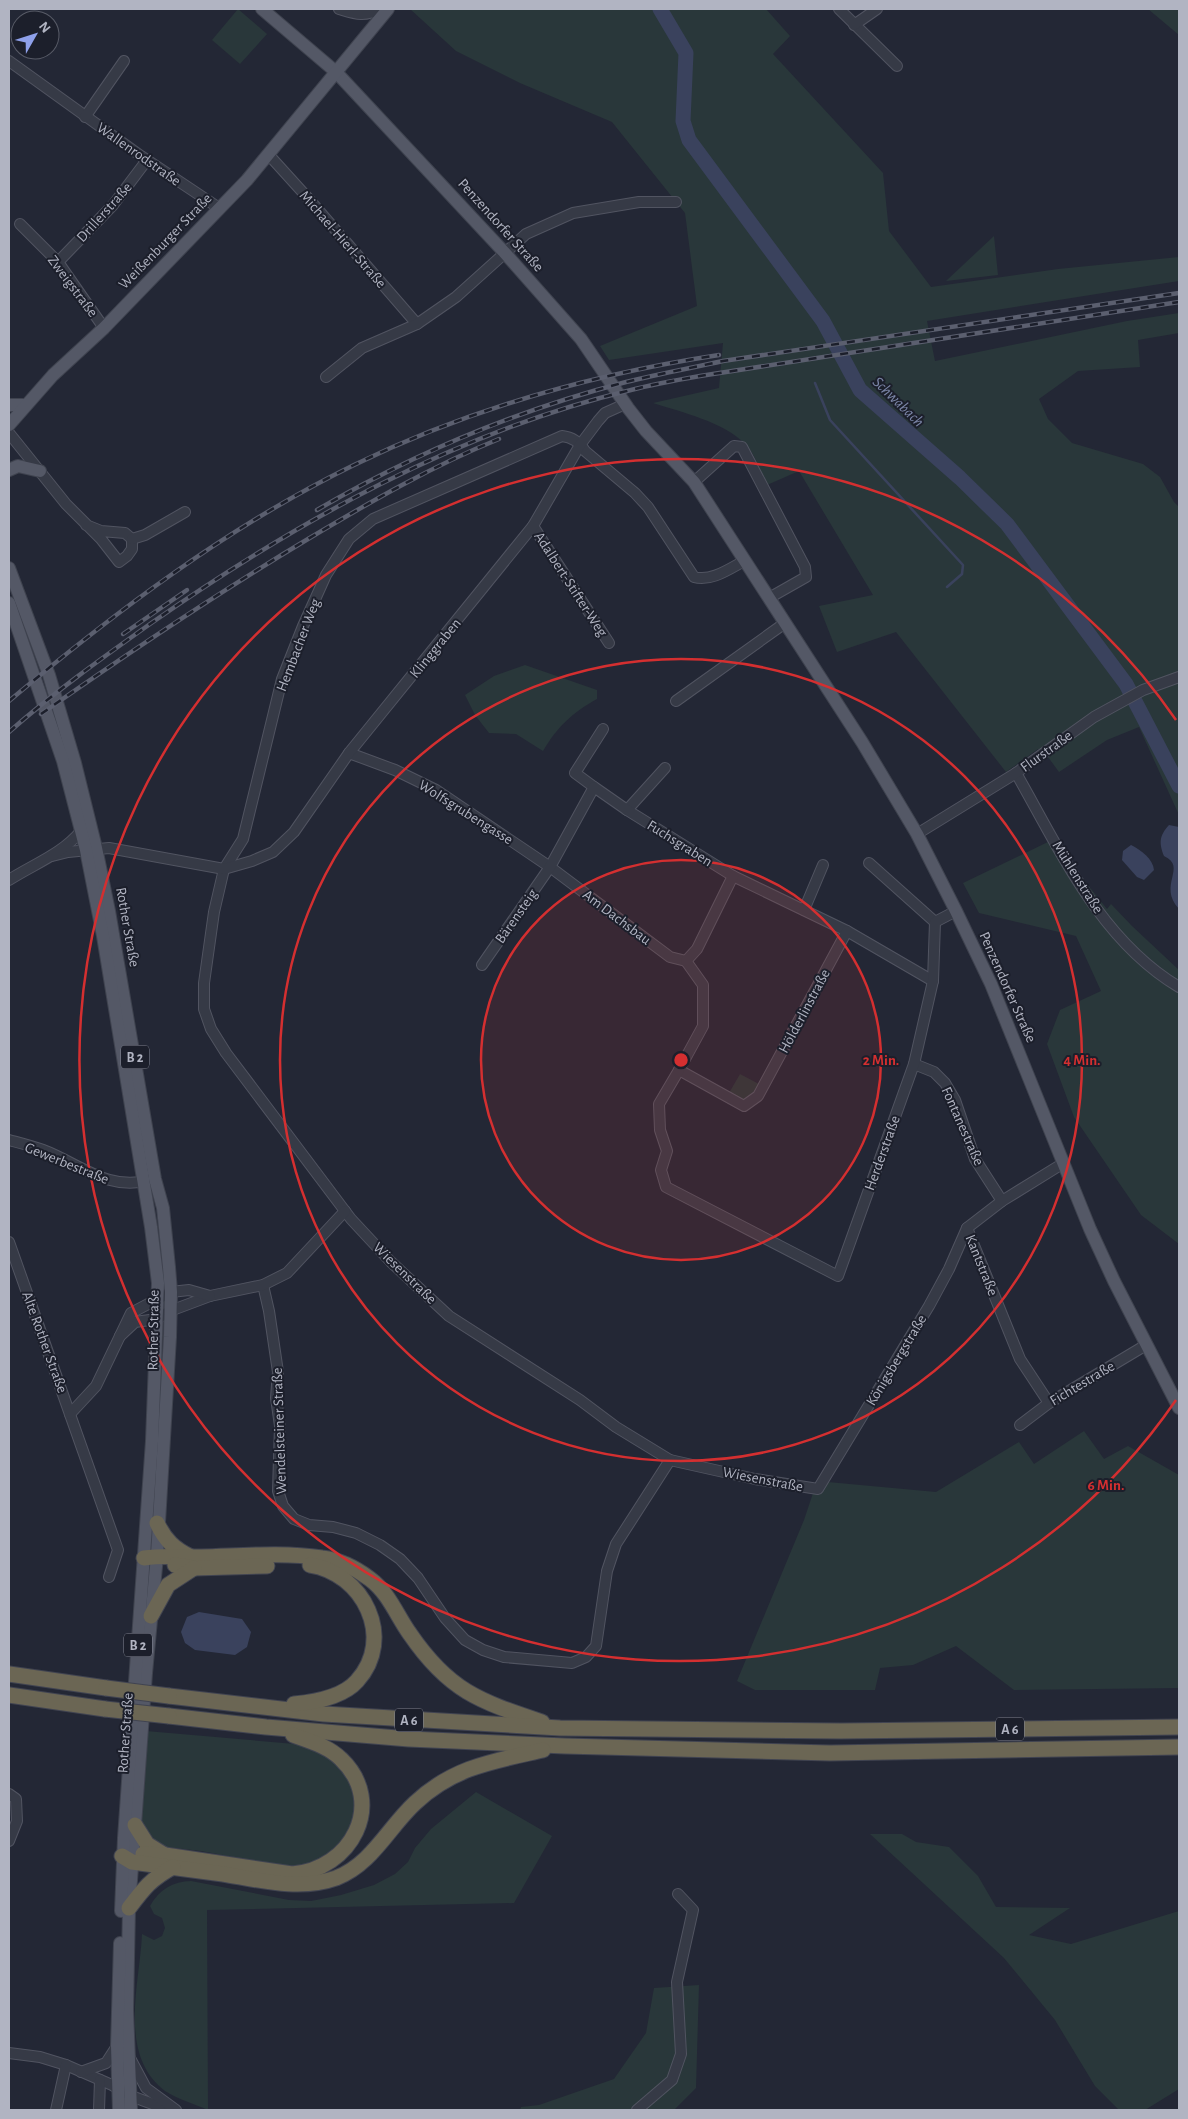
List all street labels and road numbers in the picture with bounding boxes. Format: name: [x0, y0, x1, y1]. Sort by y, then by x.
street label: Wallenrodstraße: [94, 120, 183, 189]
street label: Penzendorfer Straße: [455, 176, 546, 275]
street label: Drillerstraße: [74, 180, 135, 245]
street label: Michael-Hierl-Straße: [296, 188, 389, 291]
street label: Weißenburger Straße: [116, 191, 215, 292]
street label: Zweigstraße: [45, 253, 100, 320]
street label: Adalbert-Stifter-Weg: [531, 529, 610, 640]
street label: Hembacher Weg: [274, 596, 323, 694]
street label: Klinggraben: [407, 616, 464, 681]
street label: Flurstraße: [1018, 728, 1075, 775]
street label: Wolfsgrubengasse: [416, 777, 516, 847]
street label: Fuchsgraben: [644, 817, 715, 869]
street label: Mühlenstraße: [1049, 838, 1106, 916]
street label: Rother Straße: [113, 886, 142, 968]
street label: Bärensteig: [492, 886, 541, 946]
street label: Am Dachsbau: [580, 887, 654, 948]
street label: Penzendorfer Straße: [976, 930, 1039, 1045]
street label: Hölderlinstraße: [776, 967, 833, 1056]
road number: B 2: [121, 1046, 149, 1068]
street label: Fontanestraße: [939, 1085, 987, 1168]
street label: Herderstraße: [862, 1114, 903, 1193]
street label: Gewerbestraße: [23, 1140, 111, 1187]
street label: Kantstraße: [962, 1232, 1001, 1298]
street label: Wiesenstraße: [370, 1240, 439, 1307]
street label: Alte Rother Straße: [19, 1289, 70, 1395]
street label: Rother Straße: [145, 1289, 162, 1370]
street label: Königsbergstraße: [863, 1312, 929, 1408]
street label: Fichtestraße: [1047, 1358, 1117, 1408]
street label: Wendelsteiner Straße: [270, 1367, 289, 1495]
street label: Wiesenstraße: [722, 1464, 804, 1495]
road number: B 2: [124, 1634, 152, 1656]
street label: Rother Straße: [115, 1692, 136, 1774]
road number: A 6: [395, 1708, 423, 1732]
road number: A 6: [996, 1718, 1024, 1740]

